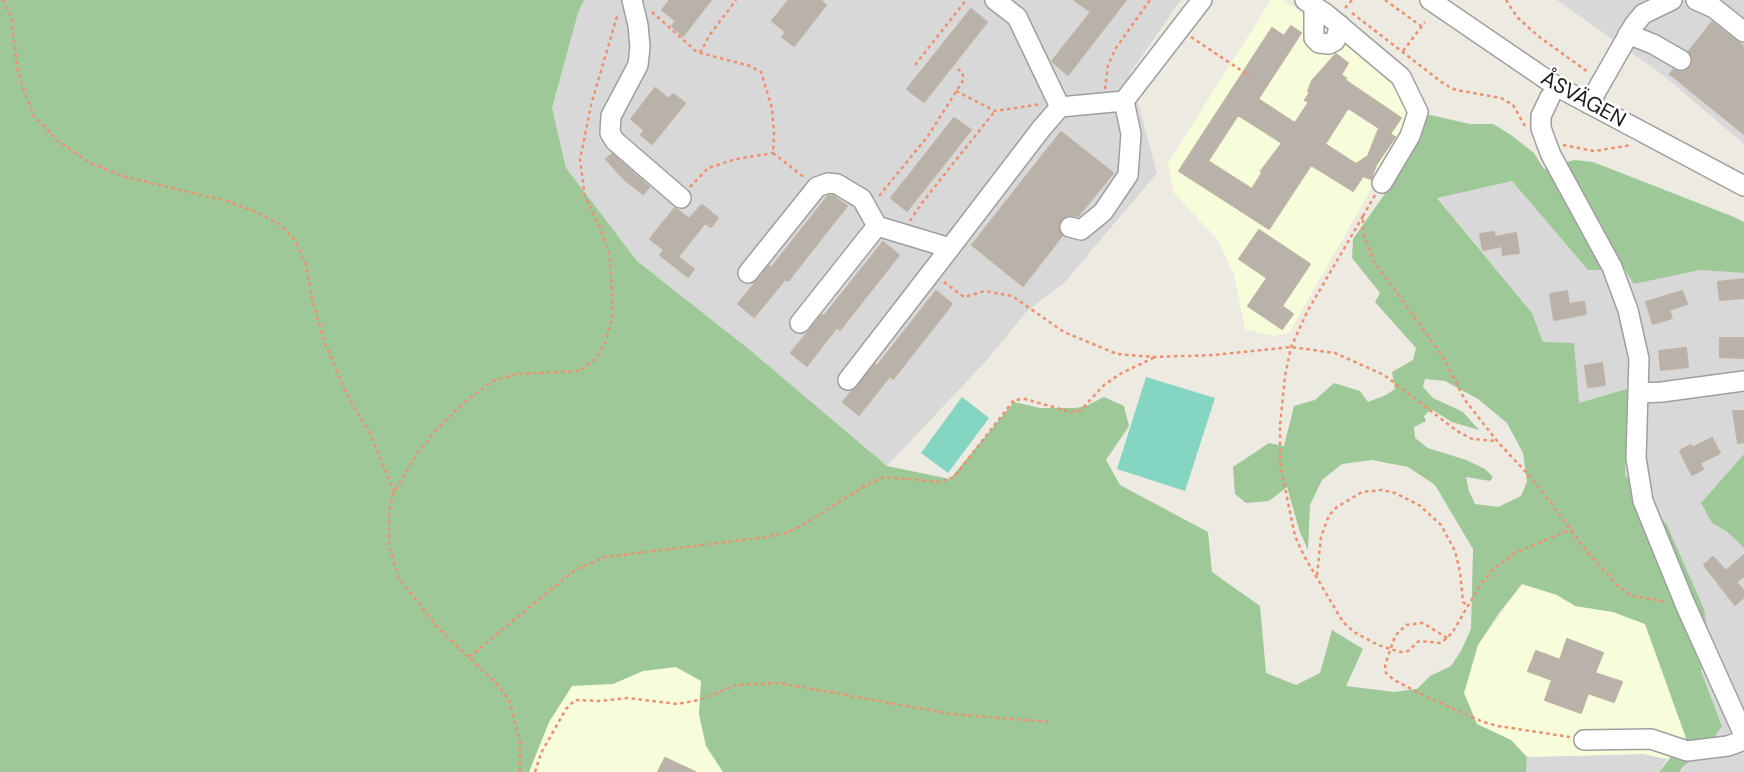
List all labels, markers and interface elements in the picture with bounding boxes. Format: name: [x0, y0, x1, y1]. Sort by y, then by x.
street label: ÅSVÄGEN: [1536, 66, 1630, 134]

